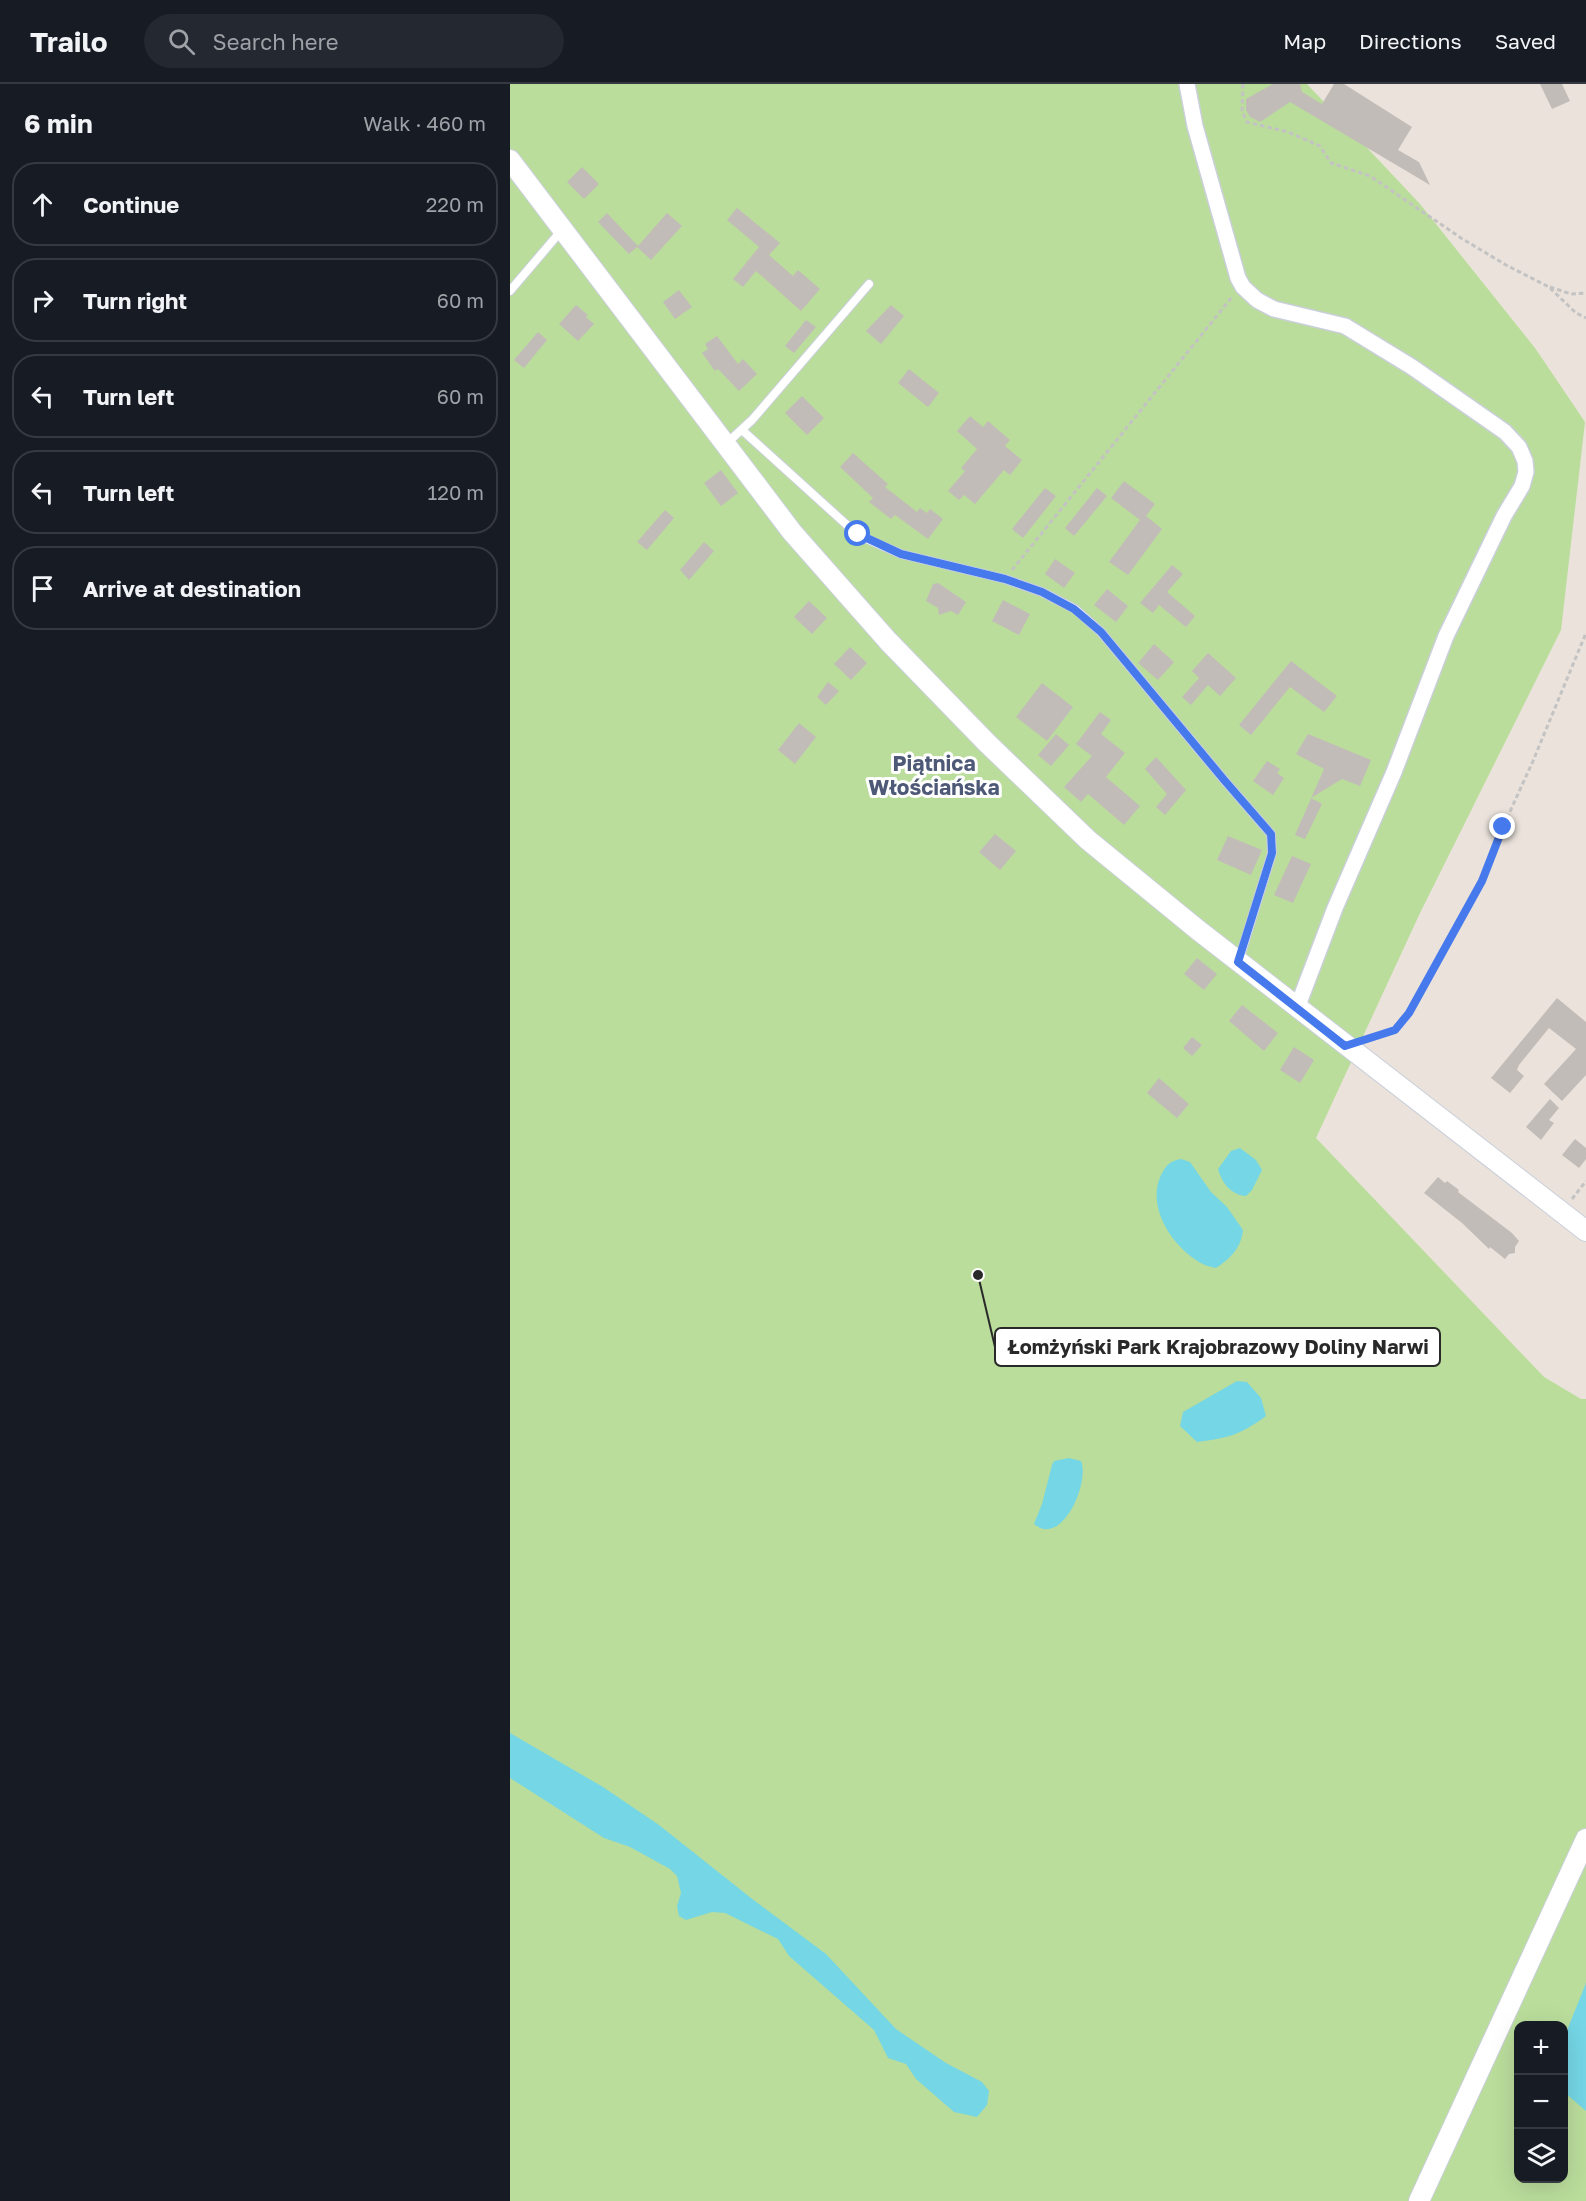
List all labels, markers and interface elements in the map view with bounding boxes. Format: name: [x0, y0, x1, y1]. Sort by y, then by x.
search box: [144, 14, 564, 68]
text: Trailo: [30, 25, 108, 58]
icon: search: [165, 25, 198, 58]
text: Search here: [213, 28, 339, 55]
text: Map: [1283, 28, 1326, 54]
text: Directions: [1359, 28, 1462, 54]
text: Saved: [1495, 28, 1556, 54]
text: 6 min: [24, 108, 93, 139]
text: Walk · 460 m: [363, 111, 486, 135]
icon: ahead: [26, 188, 59, 221]
text: Continue: [83, 191, 179, 218]
text: 220 m: [426, 192, 484, 216]
icon: right: [26, 284, 59, 317]
text: Turn right: [83, 287, 187, 314]
text: 60 m: [437, 288, 484, 312]
icon: left: [26, 380, 59, 413]
text: Turn left: [83, 383, 174, 410]
text: 60 m: [437, 384, 484, 408]
icon: left: [26, 476, 59, 509]
text: Turn left: [83, 479, 174, 506]
text: 120 m: [428, 480, 484, 504]
route start: [844, 520, 870, 546]
icon: arrive: [26, 572, 59, 605]
text: Arrive at destination: [83, 575, 301, 602]
district label: Piątnica Włościańska: [868, 750, 1000, 800]
route end: [1489, 813, 1515, 839]
callout: Łomżyński Park Krajobrazowy Doliny Narwi: [995, 1328, 1440, 1366]
text: Łomżyński Park Krajobrazowy Doliny Narwi: [1007, 1334, 1429, 1358]
map controls: [1514, 2021, 1568, 2183]
button: +: [1514, 2021, 1568, 2075]
button: −: [1514, 2075, 1568, 2129]
button: layers: [1514, 2129, 1568, 2183]

